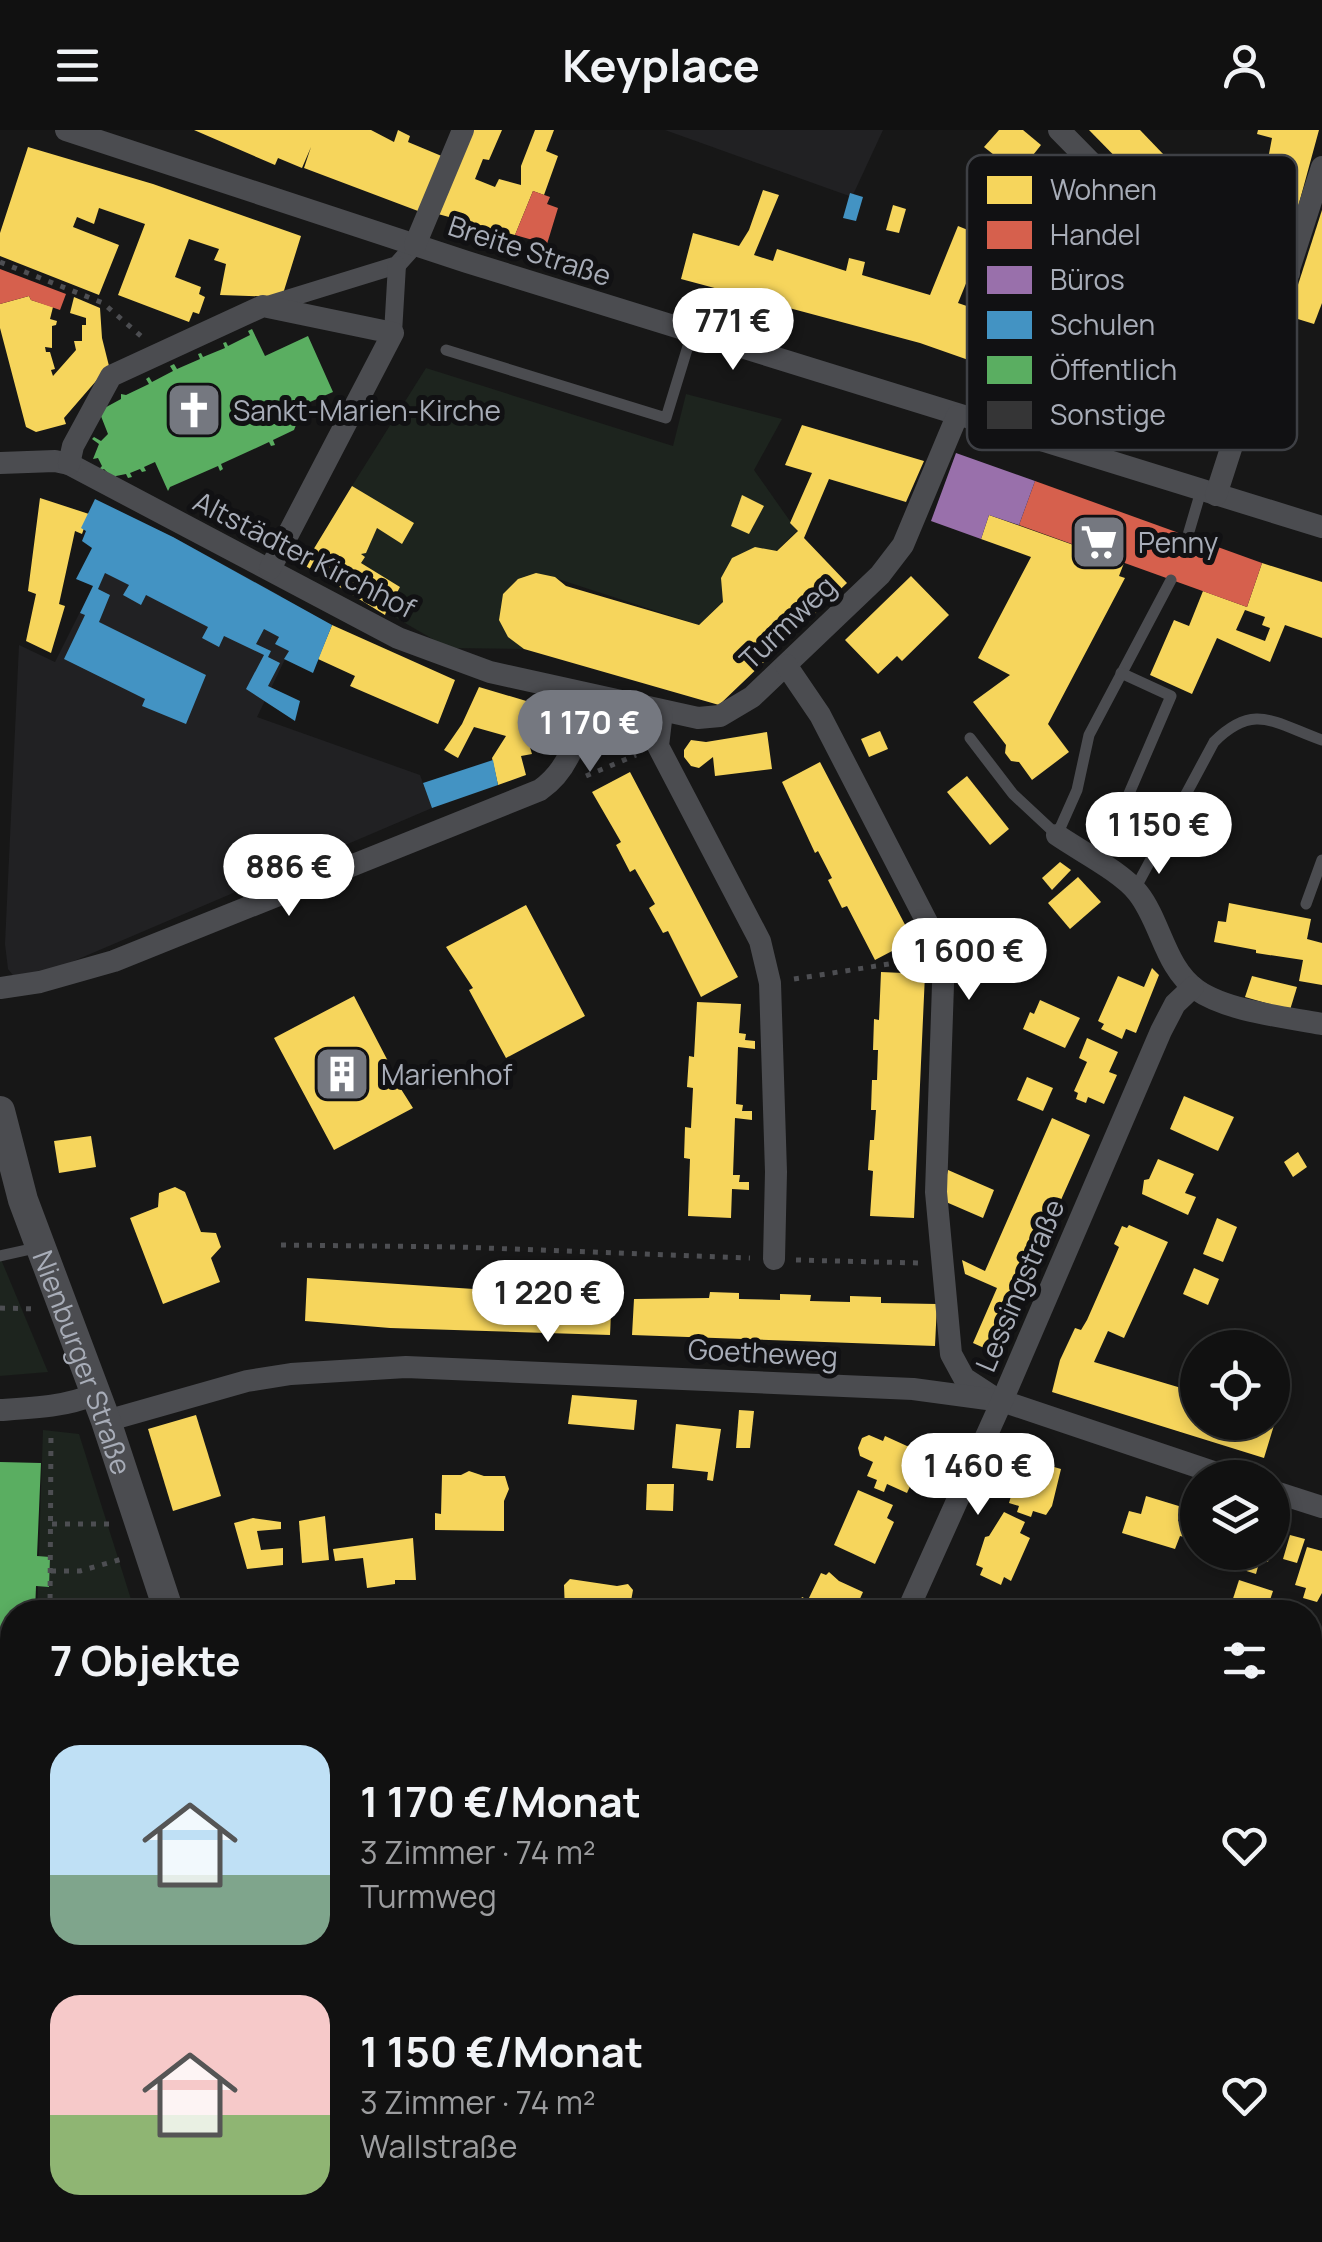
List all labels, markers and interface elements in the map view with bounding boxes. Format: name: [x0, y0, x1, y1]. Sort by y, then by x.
text: Keyplace: [562, 34, 760, 96]
icon: menu: [50, 38, 105, 93]
icon: person: [1217, 38, 1272, 93]
legend: [967, 155, 1297, 450]
text: Wohnen: [1050, 170, 1157, 208]
street label: Breite Straße: [444, 206, 616, 294]
text: Handel: [1050, 215, 1141, 253]
text: Büros: [1050, 260, 1125, 298]
pin: 771 €: [663, 288, 803, 373]
text: 771 €: [695, 298, 771, 342]
text: Schulen: [1050, 305, 1155, 343]
text: Öffentlich: [1050, 350, 1177, 388]
church icon: Sankt-Marien-Kirche: [164, 380, 224, 440]
place label: Sankt-Marien-Kirche: [233, 391, 501, 429]
text: Sonstige: [1050, 395, 1166, 433]
street label: Altstädter Kirchhof: [187, 482, 423, 626]
supermarket icon: Penny: [1069, 512, 1129, 572]
place label: Penny: [1138, 523, 1218, 561]
street label: Turmweg: [731, 567, 843, 677]
pin: 1 170 €: [498, 690, 682, 775]
text: 1 170 €: [540, 700, 640, 744]
pin: 1 150 €: [1067, 792, 1251, 877]
text: 1 150 €: [1108, 802, 1210, 846]
pin: 886 €: [219, 834, 359, 919]
text: 886 €: [245, 844, 333, 888]
pin: 1 600 €: [877, 918, 1061, 1003]
text: 1 600 €: [914, 928, 1024, 972]
building icon: Marienhof: [312, 1044, 372, 1104]
place label: Marienhof: [381, 1055, 512, 1093]
street label: Lessingstraße: [966, 1193, 1072, 1377]
street label: Nienburger Straße: [24, 1245, 141, 1479]
pin: 1 220 €: [456, 1260, 640, 1345]
text: 1 220 €: [494, 1270, 602, 1314]
street label: Goetheweg: [687, 1329, 839, 1375]
map controls: [1180, 1330, 1290, 1570]
button: locate: [1180, 1330, 1290, 1440]
pin: 1 460 €: [886, 1433, 1070, 1518]
text: 1 460 €: [923, 1443, 1033, 1487]
button: layers: [1180, 1460, 1290, 1570]
text: 7 Objekte: [50, 1631, 240, 1689]
icon: filters: [1217, 1633, 1272, 1688]
text: 1 170 €/Monat: [360, 1772, 641, 1830]
icon: home: [130, 1785, 250, 1905]
icon: heart: [1217, 1818, 1272, 1873]
text: 3 Zimmer · 74 m²: [360, 1830, 596, 1874]
text: Turmweg: [360, 1874, 497, 1918]
text: 1 150 €/Monat: [360, 2022, 643, 2080]
icon: home: [130, 2035, 250, 2155]
icon: heart: [1217, 2068, 1272, 2123]
text: 3 Zimmer · 74 m²: [360, 2080, 596, 2124]
text: Wallstraße: [360, 2124, 517, 2168]

